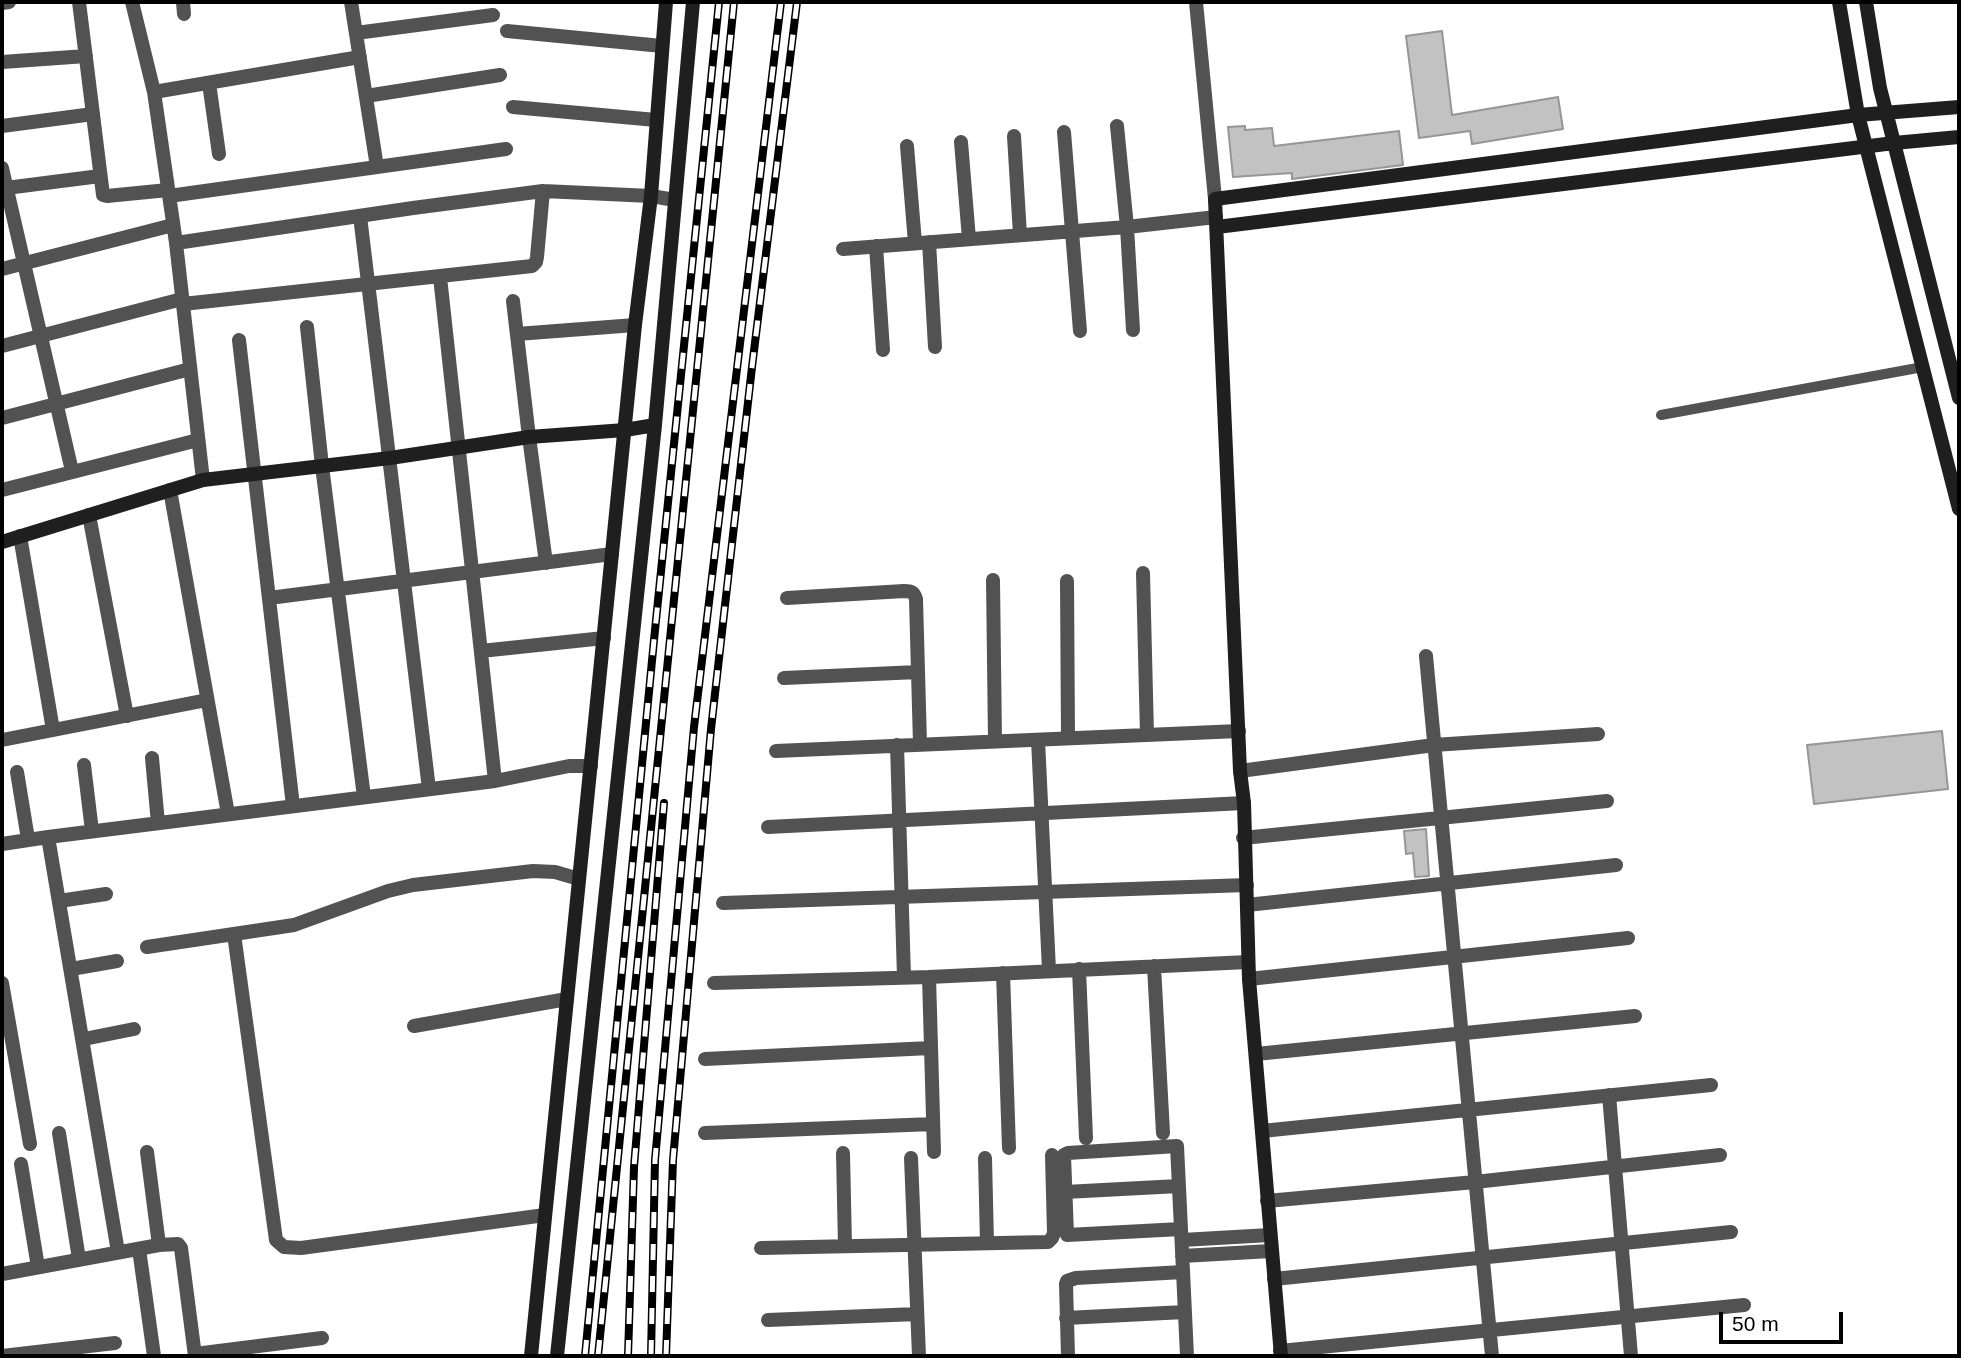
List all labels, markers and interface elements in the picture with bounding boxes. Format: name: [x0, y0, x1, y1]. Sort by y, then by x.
scale bar: [1723, 1298, 1847, 1342]
text: 50 m: [1732, 1312, 1779, 1335]

